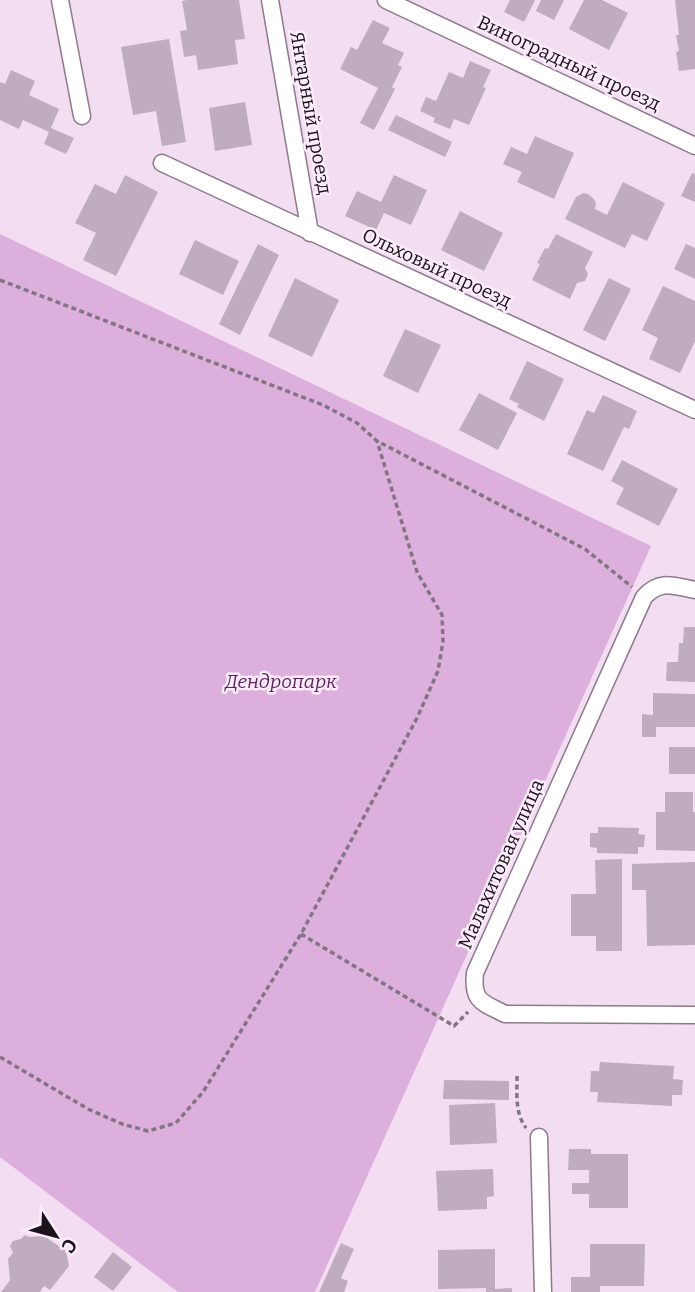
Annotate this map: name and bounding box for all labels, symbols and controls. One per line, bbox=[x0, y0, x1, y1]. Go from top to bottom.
street label: Виноградный проезд bbox=[474, 10, 665, 116]
street label: Янтарный проезд bbox=[285, 30, 337, 197]
street label: Ольховый проезд bbox=[359, 223, 516, 313]
park label: Дендропарк bbox=[223, 670, 337, 693]
street label: Малахитовая улица bbox=[453, 775, 549, 952]
north arrow bbox=[21, 1201, 91, 1271]
text: С bbox=[57, 1234, 82, 1257]

